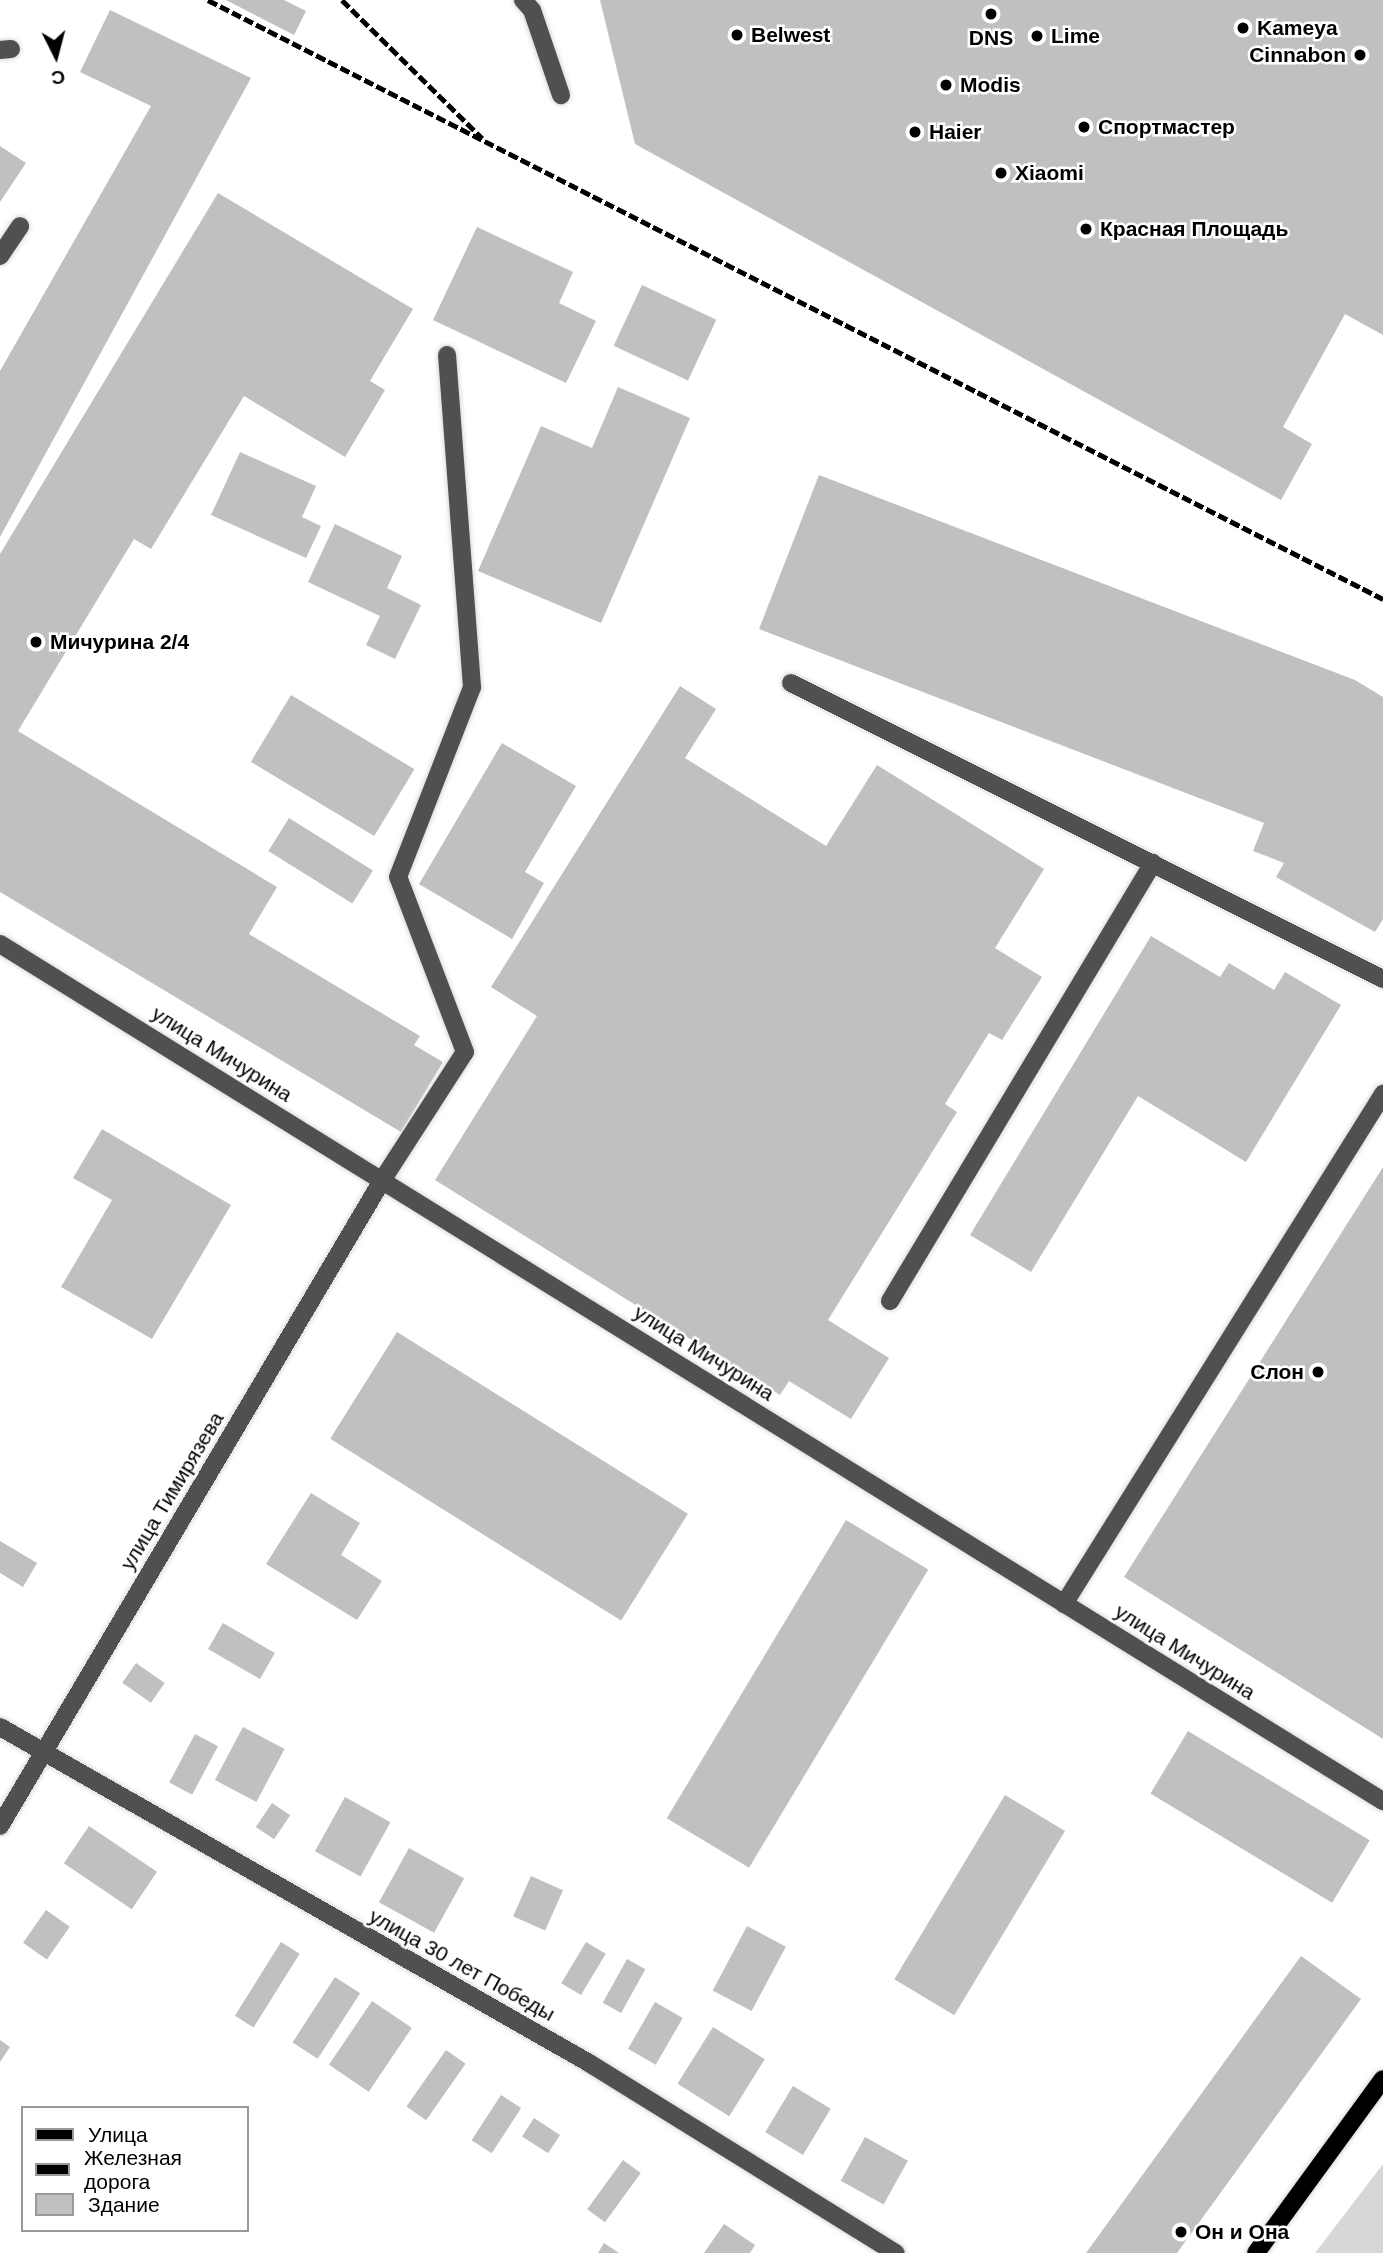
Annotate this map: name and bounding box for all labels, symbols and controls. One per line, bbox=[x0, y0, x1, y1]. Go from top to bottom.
marker: DNS bbox=[983, 6, 999, 22]
place label: Kameya bbox=[1257, 15, 1338, 41]
marker: Kameya bbox=[1235, 20, 1251, 36]
north arrow bbox=[21, 21, 91, 91]
place label: Belwest bbox=[751, 22, 830, 48]
place label: Lime bbox=[1051, 23, 1100, 49]
place label: DNS bbox=[969, 25, 1013, 51]
marker: Belwest bbox=[729, 27, 745, 43]
marker: Lime bbox=[1029, 28, 1045, 44]
place label: Cinnabon bbox=[1249, 42, 1346, 68]
marker: Cinnabon bbox=[1352, 47, 1368, 63]
text: С bbox=[50, 66, 66, 89]
place label: Modis bbox=[960, 72, 1021, 98]
marker: Modis bbox=[938, 77, 954, 93]
place label: Спортмастер bbox=[1098, 114, 1235, 140]
place label: Haier bbox=[929, 119, 982, 145]
marker: Спортмастер bbox=[1076, 119, 1092, 135]
marker: Haier bbox=[907, 124, 923, 140]
place label: Xiaomi bbox=[1015, 160, 1084, 186]
marker: Xiaomi bbox=[993, 165, 1009, 181]
place label: Красная Площадь bbox=[1100, 216, 1288, 242]
marker: Красная Площадь bbox=[1078, 221, 1094, 237]
place label: Мичурина 2/4 bbox=[50, 629, 189, 655]
marker: Мичурина 2/4 bbox=[28, 634, 44, 650]
street label: улица Мичурина bbox=[147, 1001, 297, 1107]
street label: улица Мичурина bbox=[629, 1300, 779, 1406]
place label: Слон bbox=[1250, 1359, 1304, 1385]
marker: Слон bbox=[1310, 1364, 1326, 1380]
street label: улица Тимирязева bbox=[115, 1407, 229, 1575]
street label: улица Мичурина bbox=[1110, 1599, 1260, 1705]
street label: улица 30 лет Победы bbox=[365, 1903, 559, 2027]
legend bbox=[21, 2106, 248, 2232]
text: Улица bbox=[88, 2123, 148, 2146]
text: Железная дорога bbox=[84, 2146, 182, 2193]
text: Здание bbox=[88, 2193, 160, 2216]
place label: Он и Она bbox=[1195, 2219, 1289, 2245]
marker: Он и Она bbox=[1173, 2224, 1189, 2240]

